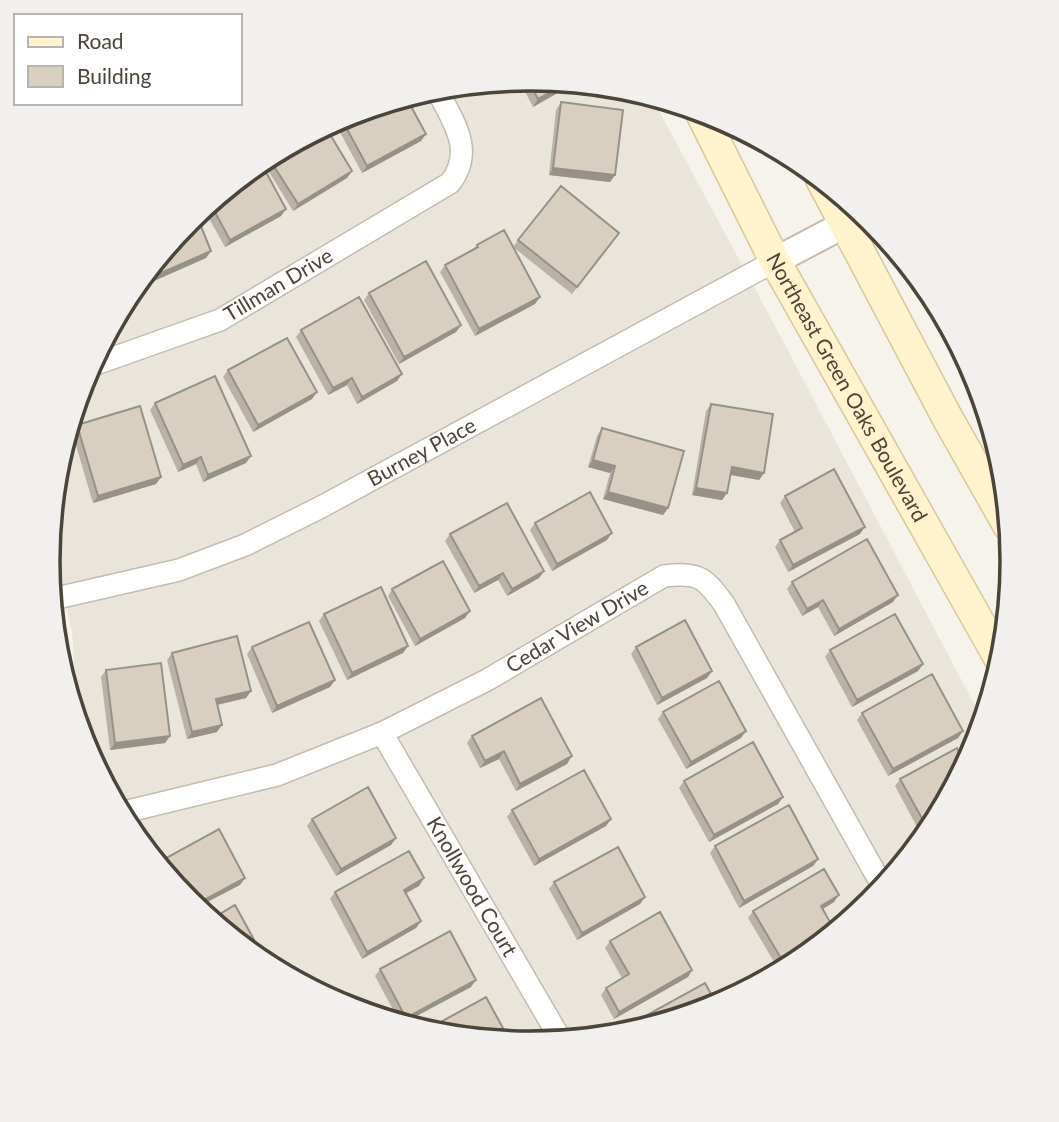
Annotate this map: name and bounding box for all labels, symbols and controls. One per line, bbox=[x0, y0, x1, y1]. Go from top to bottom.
legend bbox=[14, 14, 242, 105]
text: Road bbox=[77, 28, 124, 53]
text: Building bbox=[77, 63, 152, 88]
street label: Tillman Drive bbox=[219, 242, 337, 326]
street label: Northeast Green Oaks Boulevard bbox=[762, 248, 934, 526]
street label: Burney Place bbox=[362, 412, 480, 491]
street label: Cedar View Drive bbox=[501, 574, 652, 677]
street label: Knollwood Court bbox=[422, 812, 524, 961]

